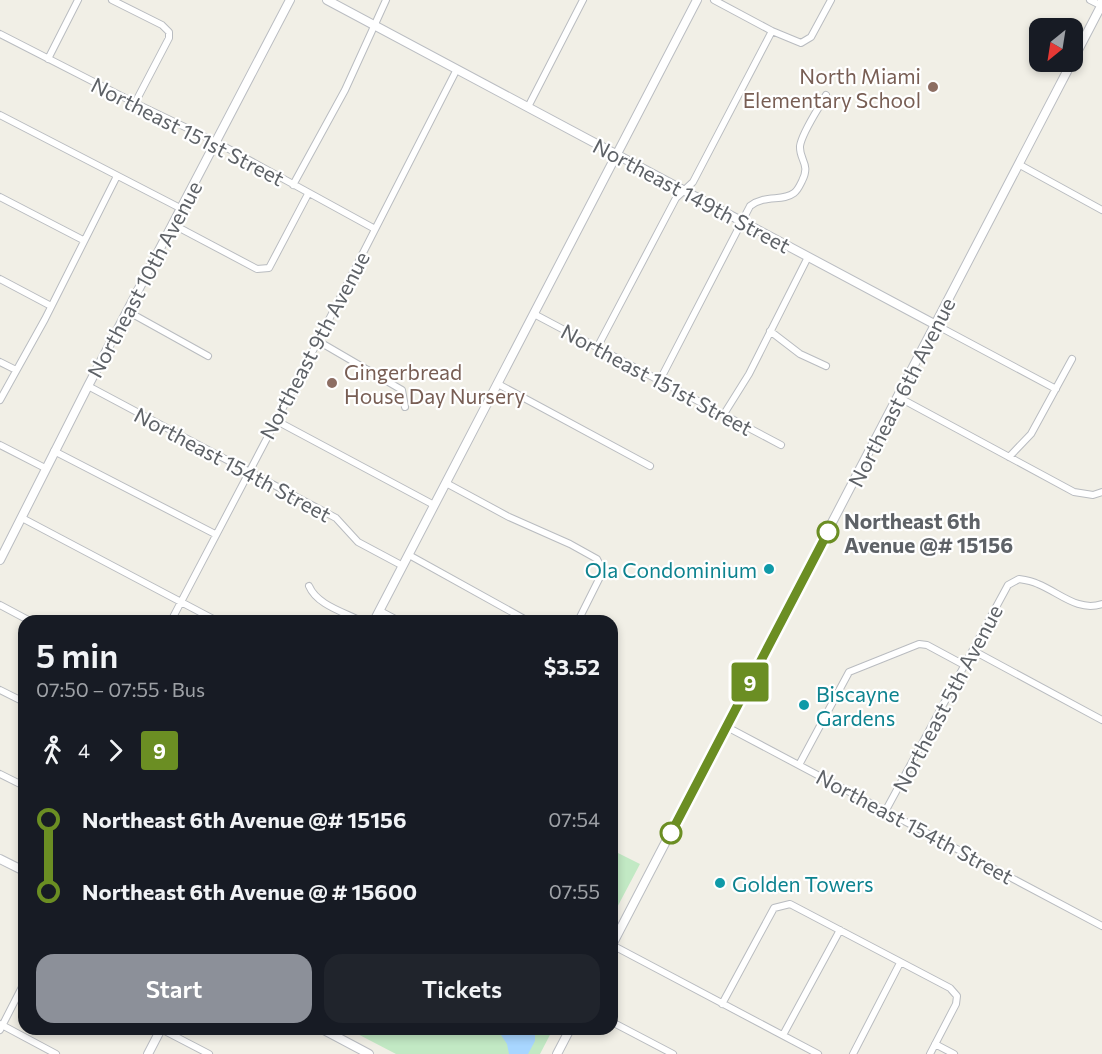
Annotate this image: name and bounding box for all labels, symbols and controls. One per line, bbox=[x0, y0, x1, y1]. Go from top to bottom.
north arrow bbox=[1029, 18, 1083, 72]
map controls bbox=[1029, 18, 1083, 72]
place label: North Miami Elementary School bbox=[743, 63, 921, 112]
street label: Northeast 151st Street bbox=[87, 71, 289, 191]
marker: North Miami Elementary School bbox=[926, 80, 940, 94]
street label: Northeast 149th Street bbox=[589, 132, 795, 258]
street label: Northeast 10th Avenue bbox=[82, 176, 206, 382]
street label: Northeast 9th Avenue bbox=[254, 247, 374, 443]
street label: Northeast 6th Avenue bbox=[842, 293, 960, 491]
street label: Northeast 151st Street bbox=[557, 318, 757, 440]
place label: Gingerbread House Day Nursery bbox=[344, 359, 525, 408]
marker: Gingerbread House Day Nursery bbox=[325, 376, 339, 390]
street label: Northeast 154th Street bbox=[130, 401, 336, 527]
place label: Northeast 6th Avenue @# 15156 bbox=[844, 508, 1013, 557]
marker: Northeast 6th Avenue @# 15156 bbox=[817, 521, 839, 543]
place label: Ola Condominium bbox=[585, 557, 757, 582]
marker: Ola Condominium bbox=[762, 562, 776, 576]
street label: Northeast 5th Avenue bbox=[887, 600, 1007, 796]
text: 5 min bbox=[36, 634, 118, 675]
text: $3.52 bbox=[544, 653, 600, 680]
line badge: 9 bbox=[730, 662, 770, 702]
text: 9 bbox=[744, 670, 756, 695]
text: 07:50 – 07:55 · Bus bbox=[36, 677, 205, 701]
place label: Biscayne Gardens bbox=[816, 681, 900, 730]
marker: Biscayne Gardens bbox=[797, 698, 811, 712]
icon: walk bbox=[36, 734, 69, 767]
icon: forward bbox=[99, 734, 132, 767]
text: 4 bbox=[78, 738, 90, 762]
text: 9 bbox=[153, 738, 166, 763]
street label: Northeast 154th Street bbox=[812, 763, 1018, 889]
text: Northeast 6th Avenue @# 15156 bbox=[82, 806, 407, 833]
text: 07:54 bbox=[548, 807, 600, 831]
unlabelled marker bbox=[660, 822, 682, 844]
place label: Golden Towers bbox=[732, 871, 874, 896]
marker: Golden Towers bbox=[713, 876, 727, 890]
text: Northeast 6th Avenue @ # 15600 bbox=[82, 878, 417, 905]
text: 07:55 bbox=[549, 879, 600, 903]
button: Start bbox=[36, 954, 312, 1023]
button: Tickets bbox=[324, 954, 600, 1023]

